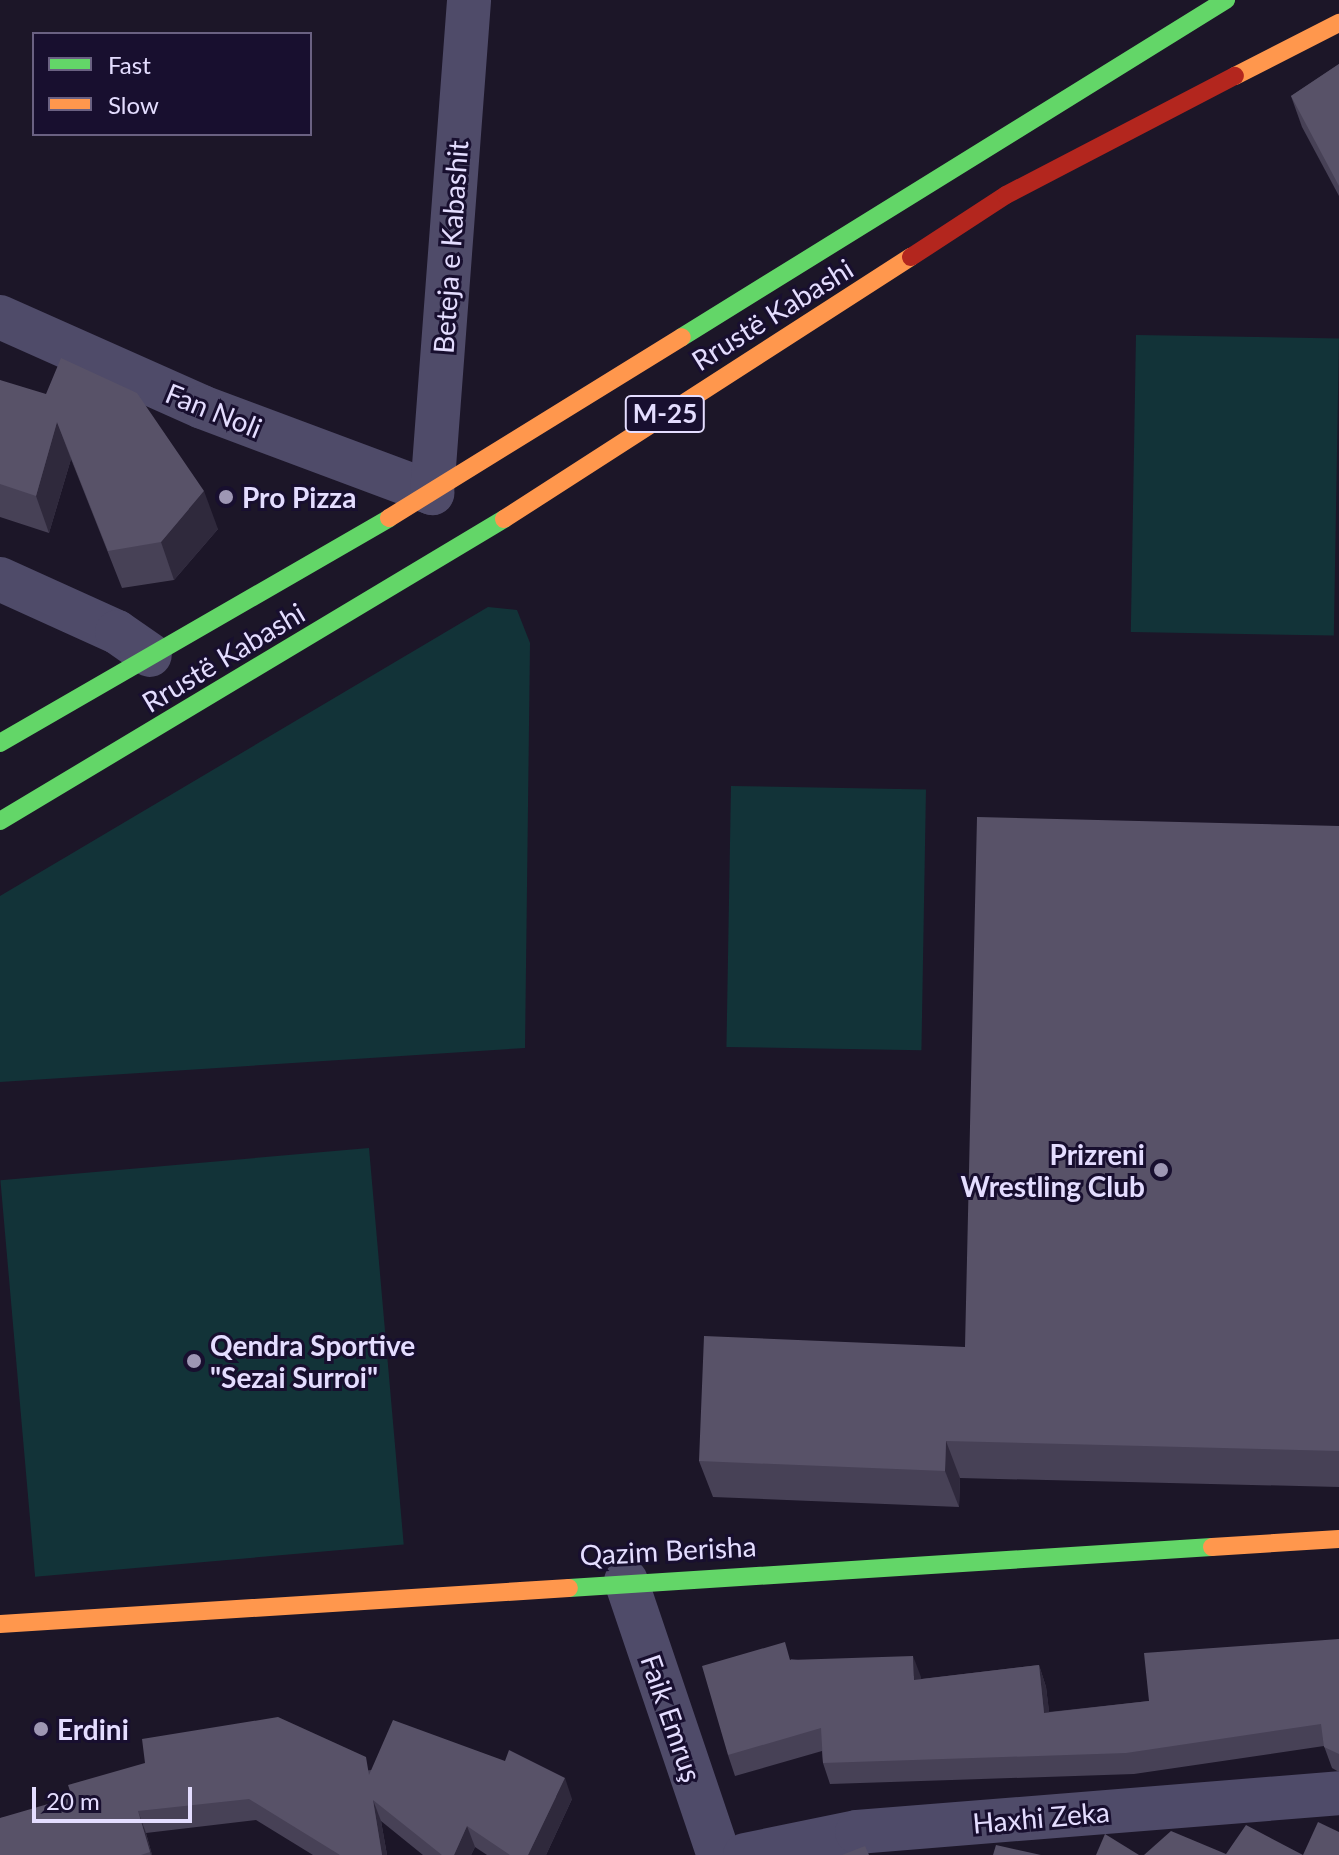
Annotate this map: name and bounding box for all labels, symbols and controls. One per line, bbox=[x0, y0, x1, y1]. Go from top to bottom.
legend bbox=[32, 32, 312, 136]
text: Fast bbox=[108, 50, 151, 79]
text: Slow bbox=[108, 90, 159, 119]
street label: Beteja e Kabashit bbox=[426, 139, 474, 355]
street label: Rrustë Kabashi bbox=[685, 251, 859, 377]
street label: Fan Noli bbox=[161, 376, 267, 444]
road number: M-25 bbox=[623, 392, 707, 436]
place label: Pro Pizza bbox=[242, 480, 356, 514]
marker: Pro Pizza bbox=[217, 488, 235, 506]
street label: Rrustë Kabashi bbox=[136, 595, 310, 719]
place label: Prizreni Wrestling Club bbox=[961, 1137, 1145, 1203]
marker: Prizreni Wrestling Club bbox=[1152, 1161, 1170, 1179]
place label: Qendra Sportive "Sezai Surroi" bbox=[210, 1328, 415, 1394]
marker: Qendra Sportive "Sezai Surroi" bbox=[185, 1352, 203, 1370]
street label: Qazim Berisha bbox=[579, 1529, 757, 1571]
street label: Faik Emruş bbox=[635, 1650, 709, 1786]
place label: Erdini bbox=[57, 1712, 129, 1746]
marker: Erdini bbox=[32, 1720, 50, 1738]
scale bar bbox=[36, 1771, 196, 1821]
text: 20 m bbox=[46, 1786, 100, 1815]
street label: Haxhi Zeka bbox=[971, 1794, 1111, 1840]

